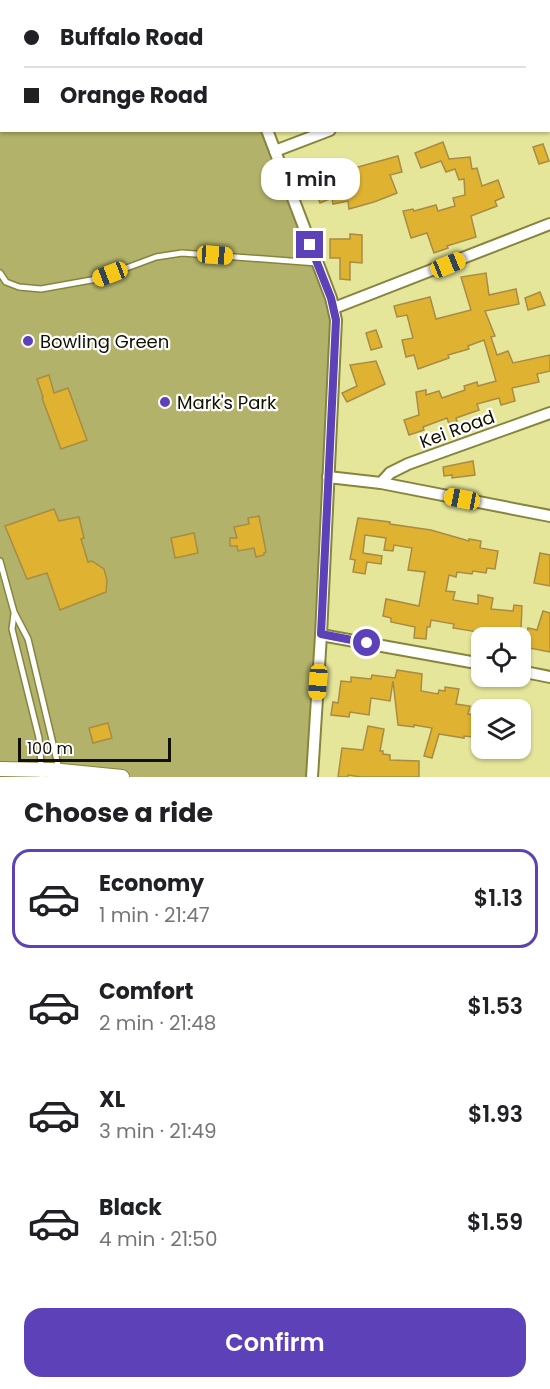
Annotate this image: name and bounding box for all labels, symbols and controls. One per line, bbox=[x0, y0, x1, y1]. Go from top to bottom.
text: Buffalo Road bbox=[60, 22, 204, 53]
text: Orange Road bbox=[60, 80, 208, 111]
callout: 1 min bbox=[260, 158, 360, 200]
text: 1 min bbox=[285, 165, 336, 193]
route end bbox=[296, 231, 323, 258]
car bbox=[196, 245, 234, 265]
car bbox=[428, 250, 468, 280]
car bbox=[90, 259, 130, 289]
place label: Bowling Green bbox=[40, 329, 169, 354]
marker: Bowling Green bbox=[21, 334, 35, 348]
place label: Mark's Park bbox=[177, 390, 277, 415]
marker: Mark's Park bbox=[158, 395, 172, 409]
street label: Kei Road bbox=[416, 404, 498, 454]
car bbox=[443, 487, 481, 511]
map controls bbox=[471, 627, 531, 759]
button: locate bbox=[471, 627, 531, 687]
route start bbox=[353, 629, 380, 656]
car bbox=[308, 663, 328, 701]
button: layers bbox=[471, 699, 531, 759]
scale bar bbox=[18, 735, 171, 762]
text: 100 m bbox=[27, 737, 73, 760]
text: Choose a ride bbox=[24, 794, 213, 831]
text: Economy bbox=[99, 868, 204, 899]
icon: car bbox=[27, 872, 81, 926]
text: $1.13 bbox=[474, 883, 523, 914]
text: 1 min · 21:47 bbox=[99, 901, 210, 929]
text: Comfort bbox=[99, 976, 193, 1007]
icon: car bbox=[27, 980, 81, 1034]
text: $1.53 bbox=[468, 991, 523, 1022]
text: 2 min · 21:48 bbox=[99, 1009, 216, 1037]
text: XL bbox=[99, 1084, 125, 1115]
icon: car bbox=[27, 1088, 81, 1142]
text: $1.93 bbox=[468, 1099, 523, 1130]
text: 3 min · 21:49 bbox=[99, 1117, 217, 1145]
text: Black bbox=[99, 1192, 162, 1223]
icon: car bbox=[27, 1196, 81, 1250]
text: $1.59 bbox=[467, 1207, 523, 1238]
text: 4 min · 21:50 bbox=[99, 1225, 217, 1253]
button: Confirm bbox=[24, 1308, 526, 1377]

